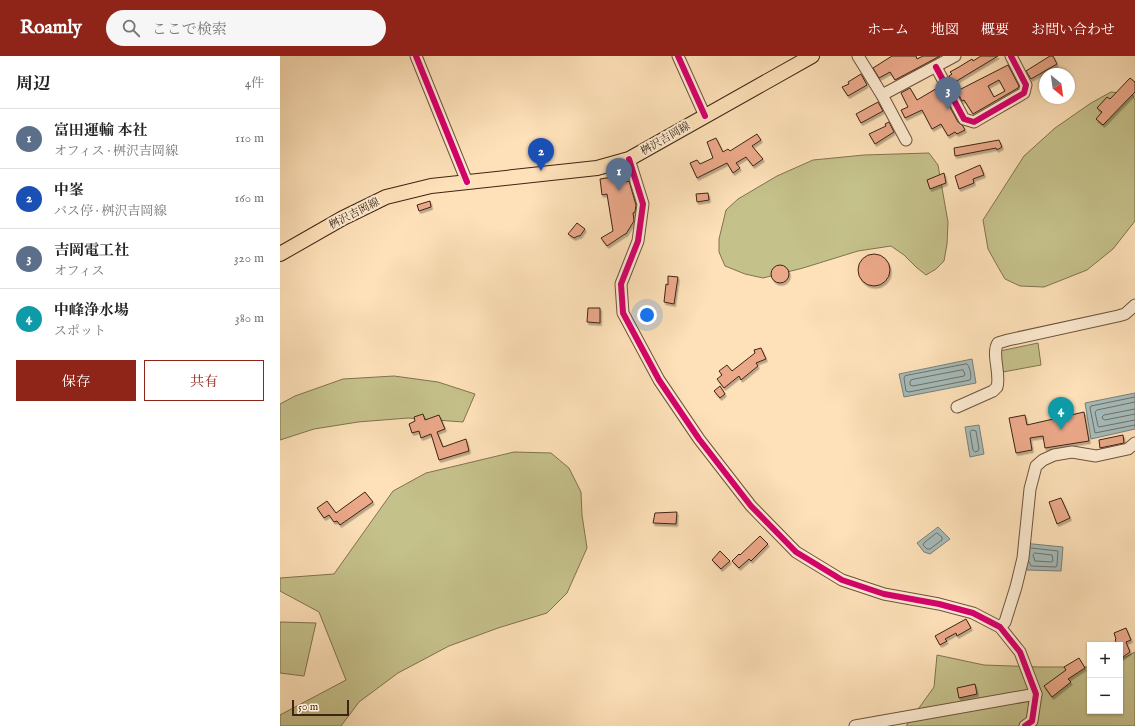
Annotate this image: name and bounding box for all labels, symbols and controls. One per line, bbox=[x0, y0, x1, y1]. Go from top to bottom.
search box bbox=[106, 10, 386, 46]
text: Roamly bbox=[20, 16, 82, 40]
icon: search bbox=[120, 17, 142, 39]
text: ここで検索 bbox=[152, 20, 227, 39]
text: ホーム bbox=[867, 21, 909, 39]
text: 地図 bbox=[931, 21, 959, 39]
text: 概要 bbox=[981, 21, 1009, 39]
text: お問い合わせ bbox=[1031, 21, 1115, 39]
north arrow bbox=[1039, 68, 1075, 104]
text: 周辺 bbox=[16, 74, 50, 95]
text: 4件 bbox=[245, 75, 264, 92]
pin: 3 bbox=[935, 77, 961, 110]
street label: 桝沢吉岡線 bbox=[638, 119, 693, 159]
text: 富田運輸 本社 bbox=[54, 121, 147, 140]
text: 1 bbox=[27, 130, 31, 147]
text: 110 m bbox=[235, 130, 264, 147]
pin: 2 bbox=[528, 138, 554, 171]
text: オフィス · 桝沢吉岡線 bbox=[54, 143, 178, 160]
pin: 1 bbox=[606, 158, 632, 191]
text: 中峯 bbox=[54, 181, 84, 200]
text: 2 bbox=[26, 190, 32, 207]
text: 160 m bbox=[234, 190, 264, 207]
street label: 桝沢吉岡線 bbox=[327, 195, 382, 233]
text: バス停 · 桝沢吉岡線 bbox=[54, 203, 167, 220]
text: 吉岡電工社 bbox=[54, 241, 129, 260]
text: 3 bbox=[27, 250, 31, 267]
text: 320 m bbox=[234, 250, 264, 267]
text: オフィス bbox=[54, 263, 105, 280]
text: 中峰浄水場 bbox=[54, 301, 129, 320]
your location bbox=[637, 305, 657, 325]
text: 4 bbox=[26, 310, 32, 327]
text: 380 m bbox=[235, 310, 264, 327]
text: スポット bbox=[54, 323, 106, 340]
button: 保存 bbox=[16, 360, 136, 401]
button: 共有 bbox=[144, 360, 264, 401]
pin: 4 bbox=[1048, 397, 1074, 430]
map controls bbox=[1087, 642, 1123, 714]
button: + bbox=[1087, 642, 1123, 678]
button: − bbox=[1087, 678, 1123, 714]
scale bar bbox=[292, 698, 349, 717]
text: 50 m bbox=[298, 700, 318, 714]

